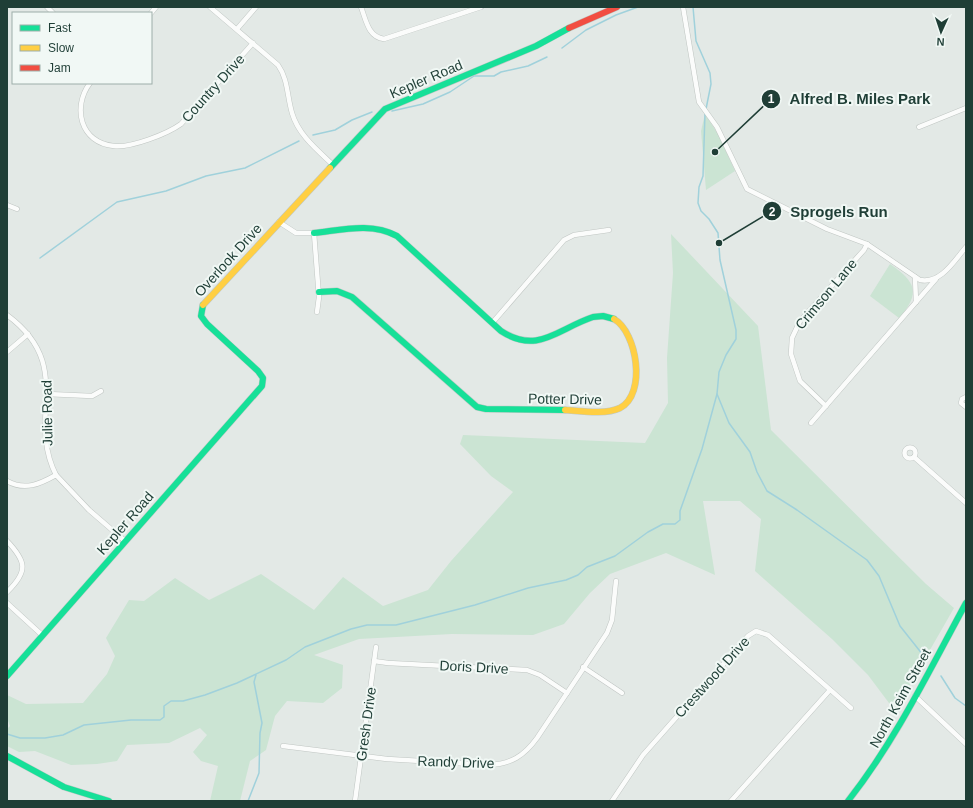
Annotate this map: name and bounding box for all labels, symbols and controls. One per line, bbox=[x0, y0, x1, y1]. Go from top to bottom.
legend bbox=[12, 12, 152, 84]
north arrow bbox=[921, 12, 961, 52]
text: Fast bbox=[48, 21, 72, 35]
text: N bbox=[936, 36, 945, 48]
text: Slow bbox=[48, 41, 74, 55]
street label: Country Drive bbox=[178, 51, 248, 125]
street label: Kepler Road bbox=[387, 56, 465, 102]
text: Jam bbox=[48, 61, 71, 75]
callout: Alfred B. Miles Park bbox=[761, 85, 938, 112]
text: Alfred B. Miles Park bbox=[790, 90, 931, 107]
text: 1 bbox=[768, 92, 775, 106]
callout: Sprogels Run bbox=[762, 198, 896, 225]
text: Sprogels Run bbox=[790, 203, 888, 220]
text: 2 bbox=[769, 205, 776, 219]
street label: Overlook Drive bbox=[191, 220, 265, 300]
street label: Crimson Lane bbox=[792, 255, 860, 333]
street label: Julie Road bbox=[38, 380, 56, 446]
street label: Potter Drive bbox=[528, 390, 602, 408]
street label: Kepler Road bbox=[93, 488, 157, 558]
street label: Crestwood Drive bbox=[671, 633, 753, 721]
street label: North Keim Street bbox=[866, 645, 934, 751]
street label: Doris Drive bbox=[439, 657, 509, 677]
street label: Gresh Drive bbox=[353, 686, 379, 762]
street label: Randy Drive bbox=[417, 753, 495, 771]

